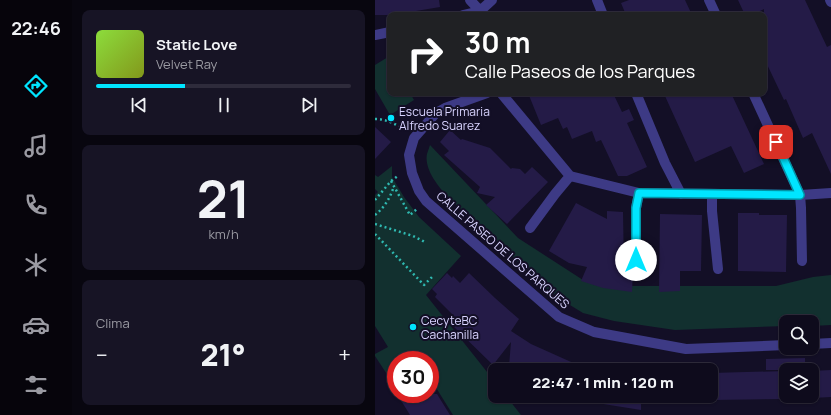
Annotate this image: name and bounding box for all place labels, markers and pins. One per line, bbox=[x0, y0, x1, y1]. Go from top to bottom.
place label: Escuela Primaria Alfredo Suarez bbox=[399, 103, 490, 134]
marker: Escuela Primaria Alfredo Suarez bbox=[386, 113, 396, 123]
pin bbox=[759, 125, 793, 159]
place label: CecyteBC Cachanilla bbox=[421, 312, 479, 343]
marker: CecyteBC Cachanilla bbox=[408, 322, 418, 332]

